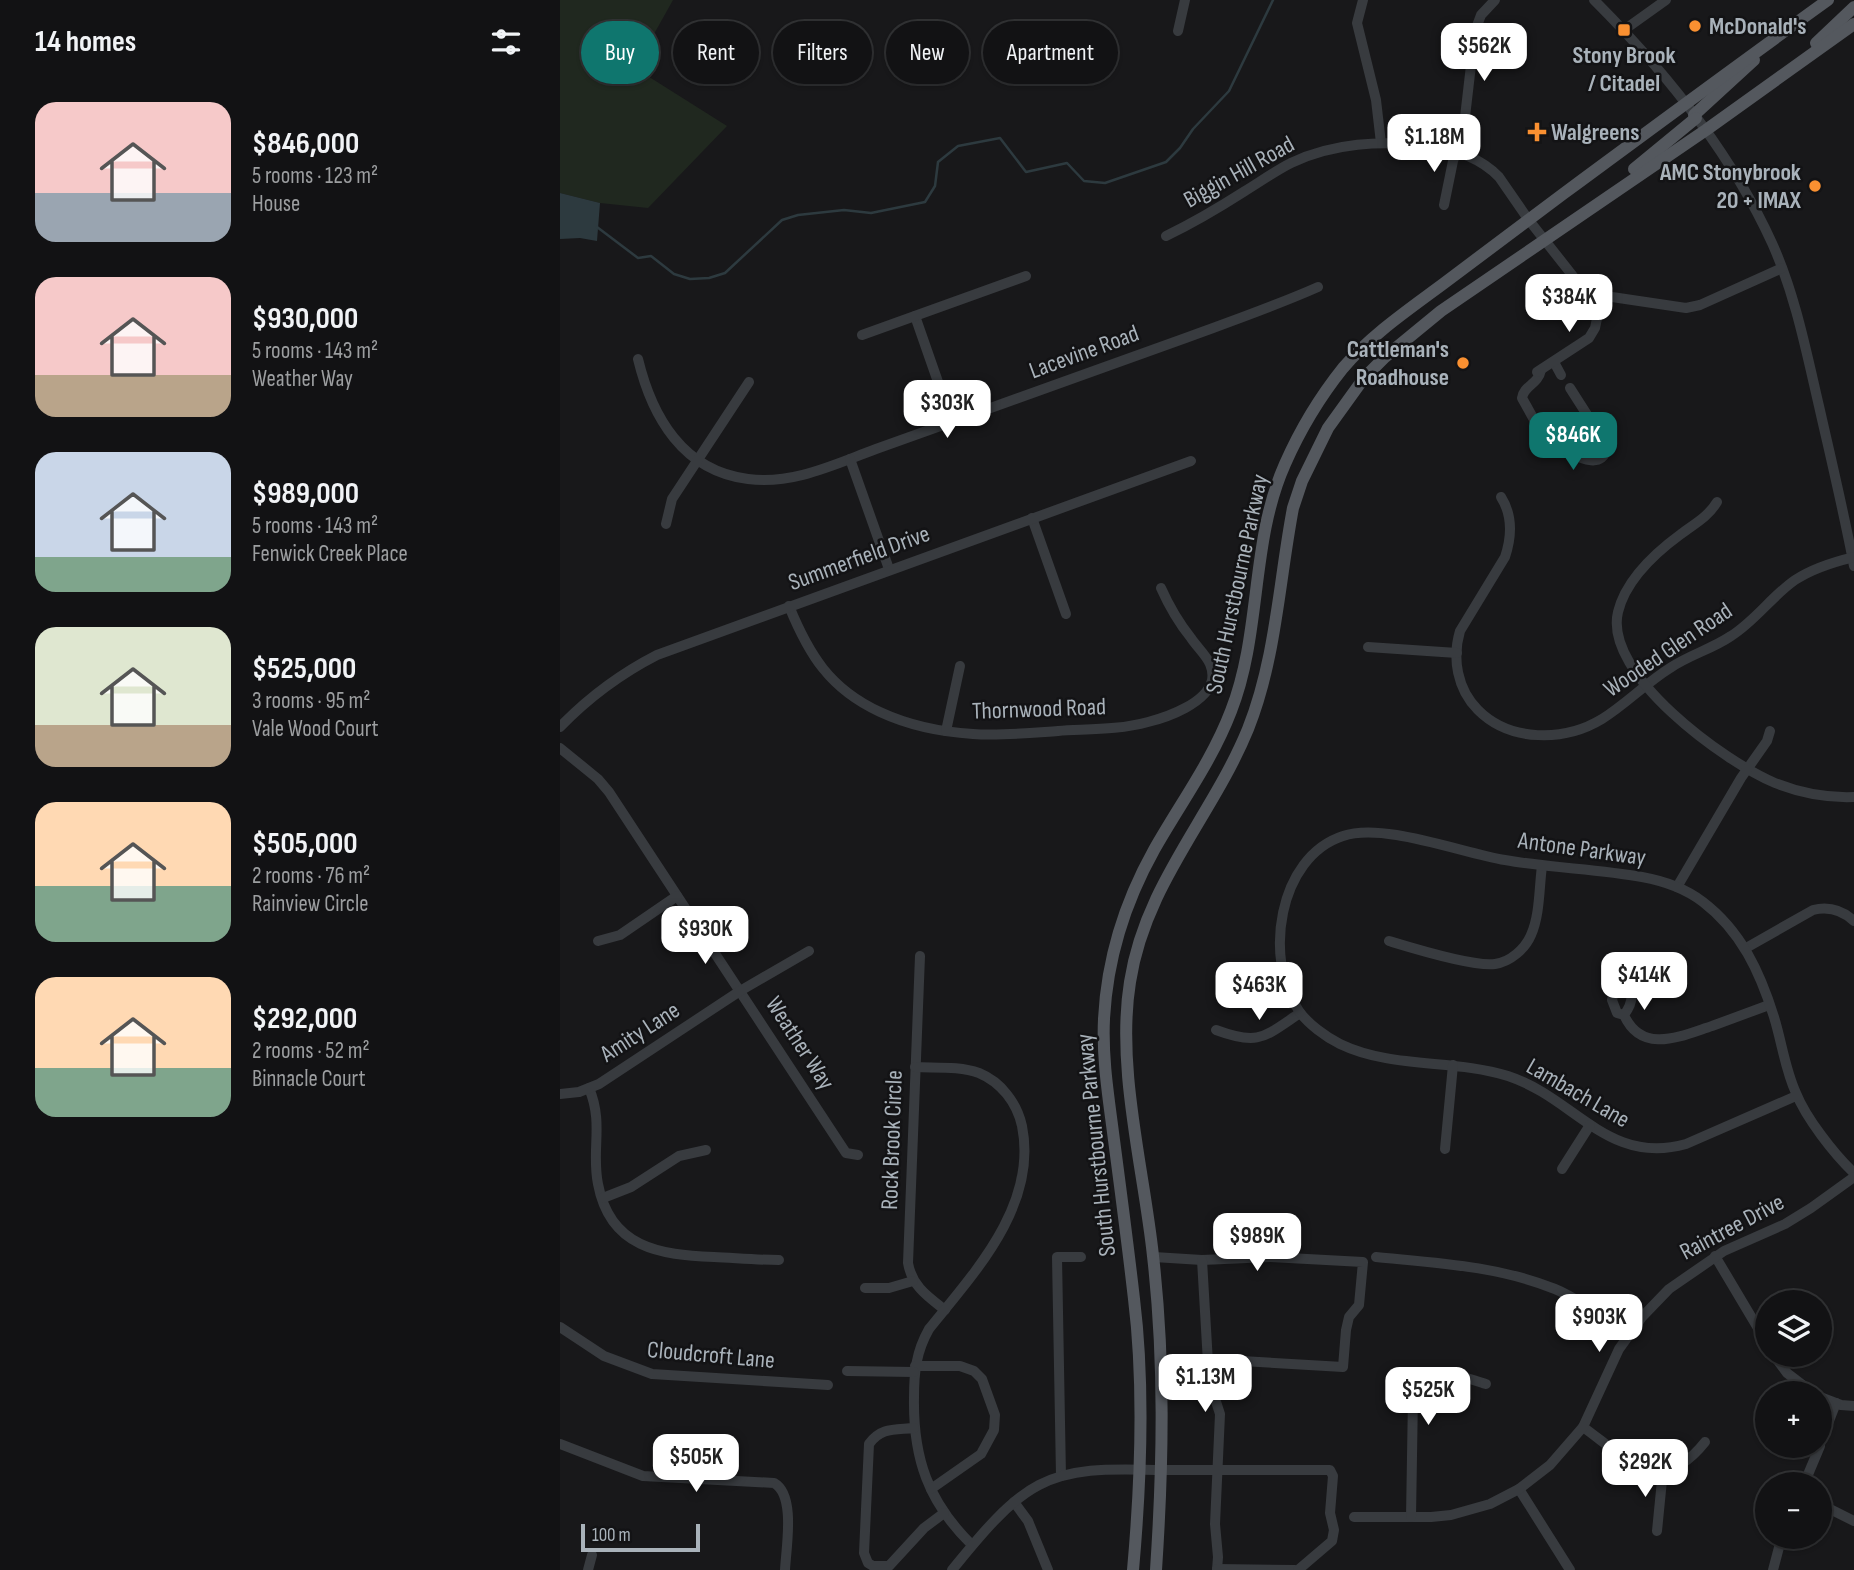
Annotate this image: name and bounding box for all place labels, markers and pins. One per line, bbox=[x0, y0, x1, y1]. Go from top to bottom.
place label: McDonald's bbox=[1709, 12, 1807, 41]
marker: McDonald's bbox=[1687, 18, 1703, 34]
marker: Stony Brook / Citadel bbox=[1616, 22, 1632, 38]
pin: $562K bbox=[1435, 24, 1533, 83]
place label: Stony Brook / Citadel bbox=[1572, 41, 1676, 98]
pin: $1.18M bbox=[1377, 114, 1491, 174]
place label: Walgreens bbox=[1551, 118, 1639, 147]
marker: Walgreens bbox=[1529, 124, 1545, 140]
place label: AMC Stonybrook 20 + IMAX bbox=[1659, 158, 1802, 215]
marker: AMC Stonybrook 20 + IMAX bbox=[1807, 178, 1823, 194]
pin: $384K bbox=[1520, 274, 1618, 334]
place label: Cattleman's Roadhouse bbox=[1347, 335, 1449, 392]
marker: Cattleman's Roadhouse bbox=[1455, 355, 1471, 371]
pin: $303K bbox=[898, 380, 996, 440]
pin: $846K bbox=[1524, 412, 1622, 472]
pin: $930K bbox=[656, 906, 754, 966]
pin: $414K bbox=[1595, 953, 1693, 1012]
pin: $463K bbox=[1210, 962, 1308, 1022]
pin: $989K bbox=[1208, 1214, 1306, 1273]
pin: $903K bbox=[1550, 1294, 1648, 1354]
pin: $1.13M bbox=[1148, 1354, 1262, 1414]
pin: $525K bbox=[1379, 1368, 1477, 1427]
pin: $505K bbox=[647, 1434, 745, 1494]
pin: $292K bbox=[1596, 1440, 1694, 1499]

